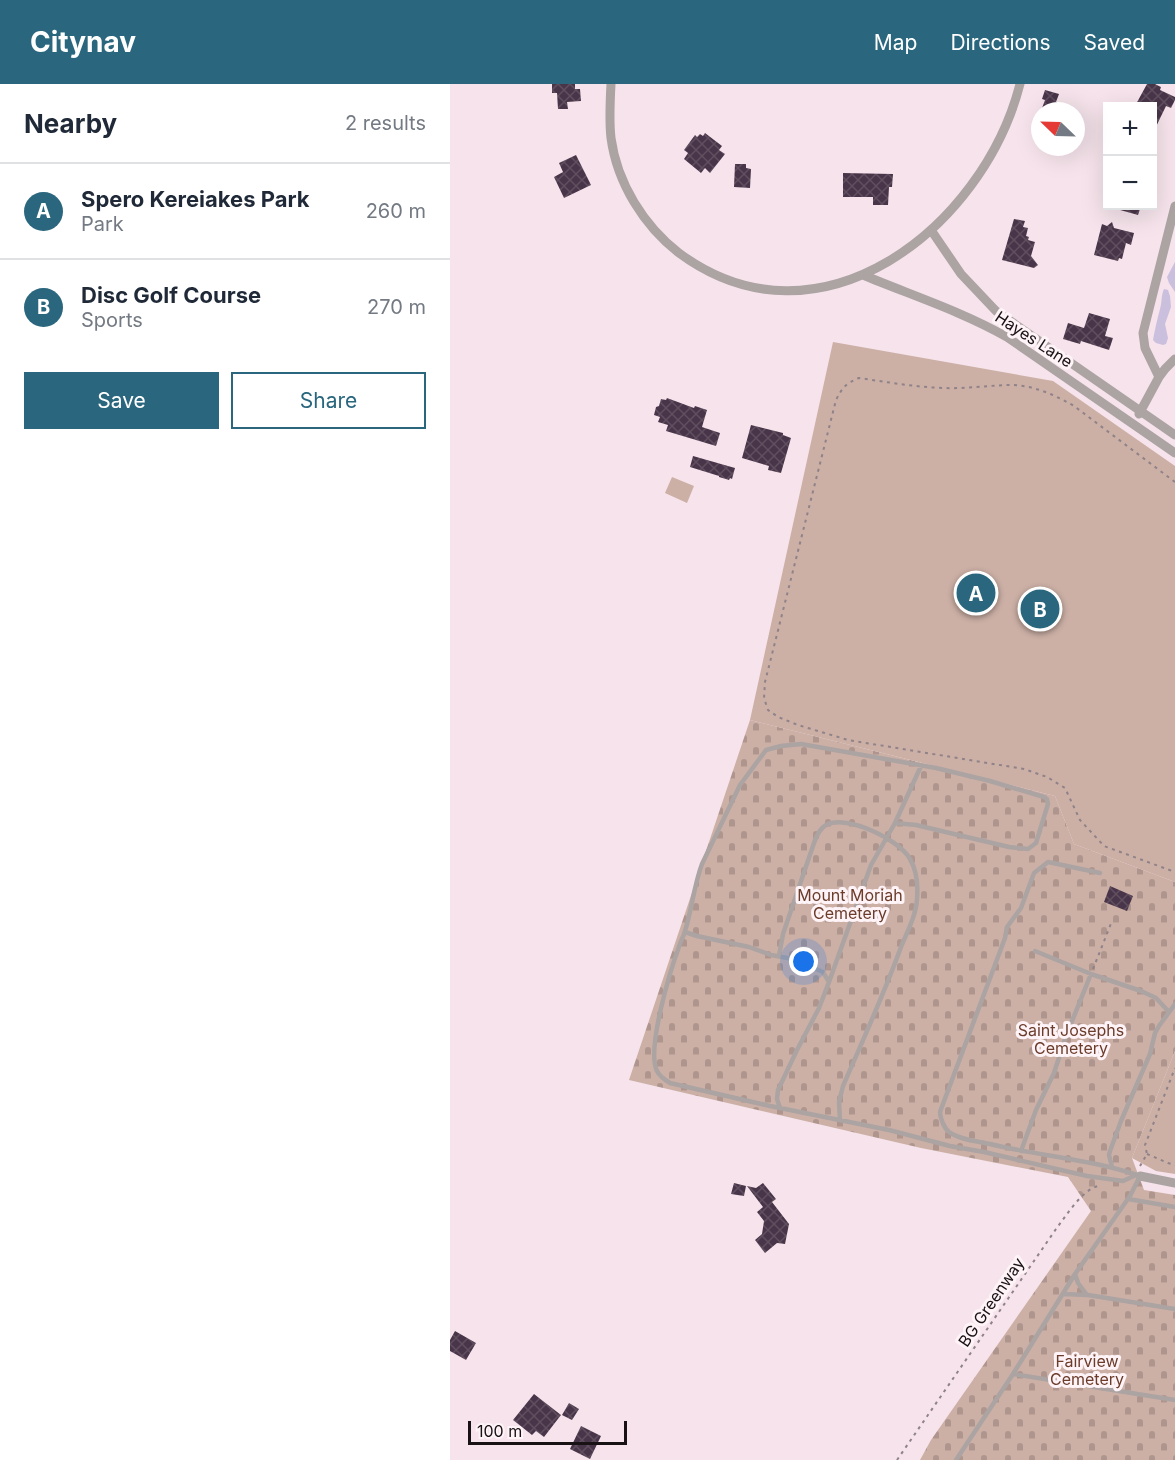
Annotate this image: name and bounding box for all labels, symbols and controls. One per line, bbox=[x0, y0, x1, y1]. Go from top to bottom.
text: Citynav bbox=[30, 25, 136, 59]
text: Map bbox=[874, 30, 917, 55]
text: Directions bbox=[950, 30, 1051, 55]
text: Saved bbox=[1084, 30, 1145, 55]
north arrow bbox=[1031, 102, 1085, 156]
map controls bbox=[1103, 102, 1157, 210]
button: + bbox=[1103, 102, 1157, 156]
text: Nearby bbox=[24, 108, 117, 139]
text: 2 results bbox=[345, 111, 426, 135]
button: − bbox=[1103, 156, 1157, 210]
text: Spero Kereiakes Park bbox=[81, 186, 310, 212]
text: A bbox=[36, 199, 51, 223]
text: 260 m bbox=[366, 199, 426, 223]
text: Park bbox=[81, 212, 124, 236]
text: Disc Golf Course bbox=[81, 282, 261, 308]
text: B bbox=[37, 295, 50, 319]
text: 270 m bbox=[367, 295, 426, 319]
street label: Hayes Lane bbox=[991, 307, 1077, 371]
text: Sports bbox=[81, 308, 143, 332]
button: Save bbox=[24, 372, 219, 429]
button: Share bbox=[231, 372, 426, 429]
pin: A bbox=[956, 570, 996, 616]
pin: B bbox=[1020, 586, 1060, 632]
park label: Mount Moriah Cemetery bbox=[797, 885, 903, 923]
your location bbox=[789, 947, 818, 976]
park label: Saint Josephs Cemetery bbox=[1018, 1020, 1124, 1058]
street label: BG Greenway bbox=[954, 1253, 1028, 1351]
park label: Fairview Cemetery bbox=[1050, 1351, 1124, 1389]
scale bar bbox=[468, 1418, 627, 1446]
text: 100 m bbox=[477, 1421, 522, 1441]

